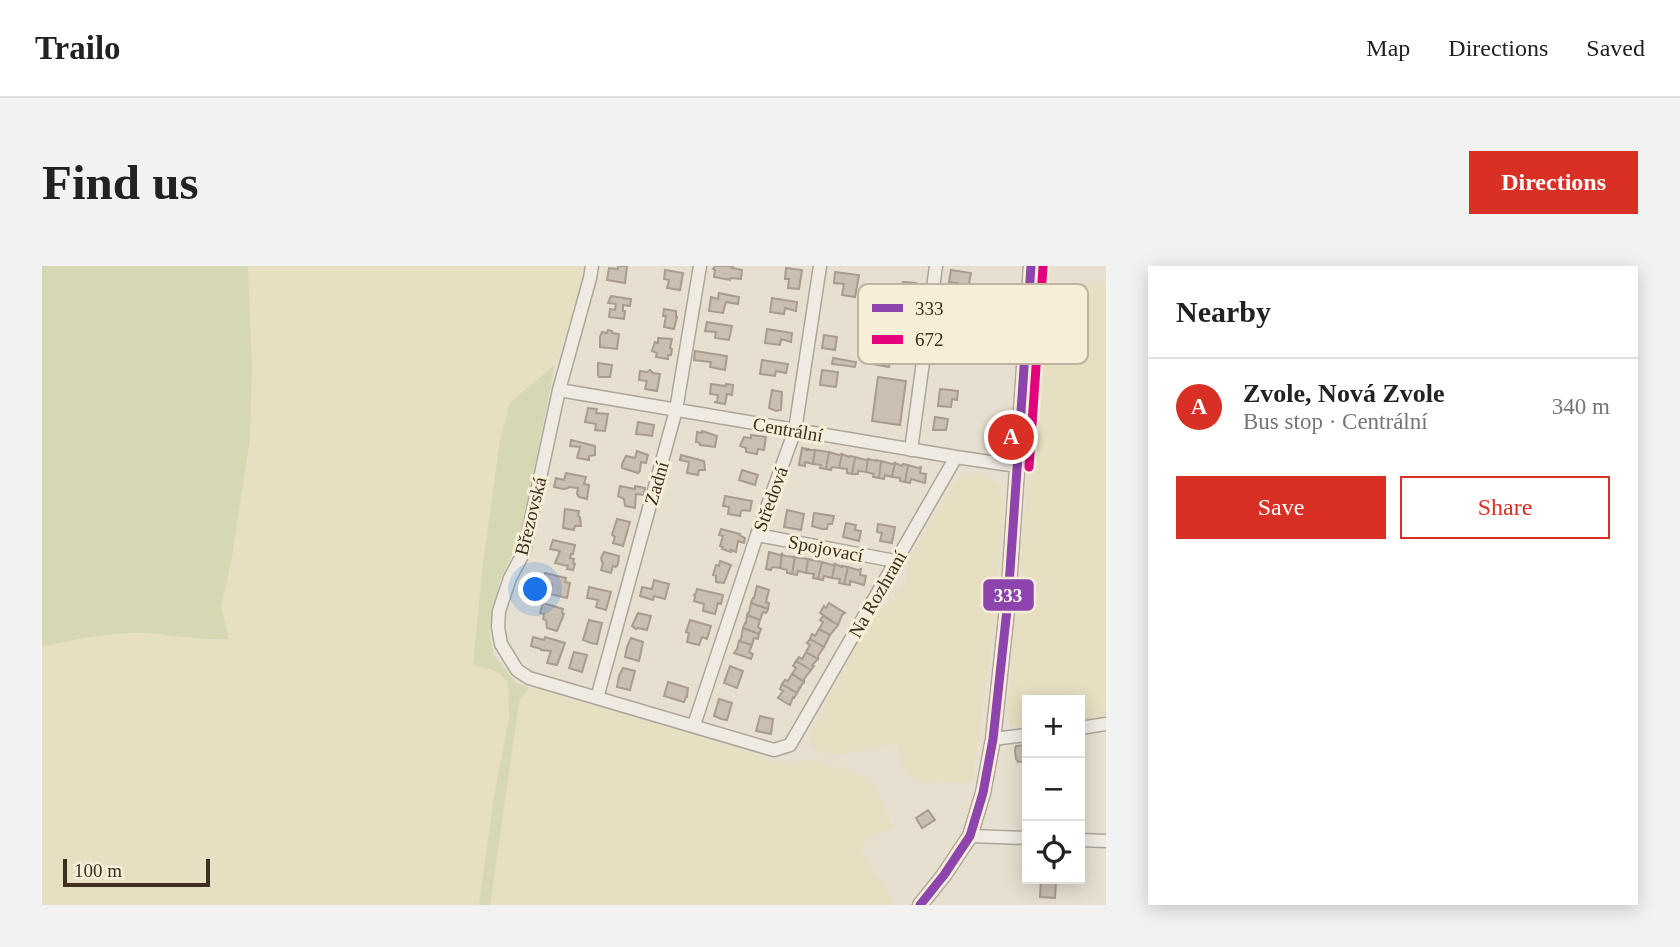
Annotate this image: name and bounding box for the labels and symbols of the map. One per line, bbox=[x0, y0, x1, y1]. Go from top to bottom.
legend bbox=[858, 284, 1088, 364]
text: 333 bbox=[915, 298, 944, 319]
text: 672 bbox=[915, 329, 944, 350]
pin: A bbox=[988, 411, 1034, 463]
street label: Centrální bbox=[751, 413, 825, 446]
street label: Zadní bbox=[640, 458, 673, 507]
street label: Středová bbox=[749, 463, 792, 534]
street label: Březovská bbox=[511, 474, 551, 558]
street label: Spojovací bbox=[787, 531, 866, 566]
street label: Na Rozhraní bbox=[844, 547, 911, 641]
your location bbox=[518, 572, 552, 606]
line badge: 333 bbox=[982, 578, 1035, 612]
text: 333 bbox=[994, 585, 1022, 606]
scale bar bbox=[63, 856, 210, 888]

